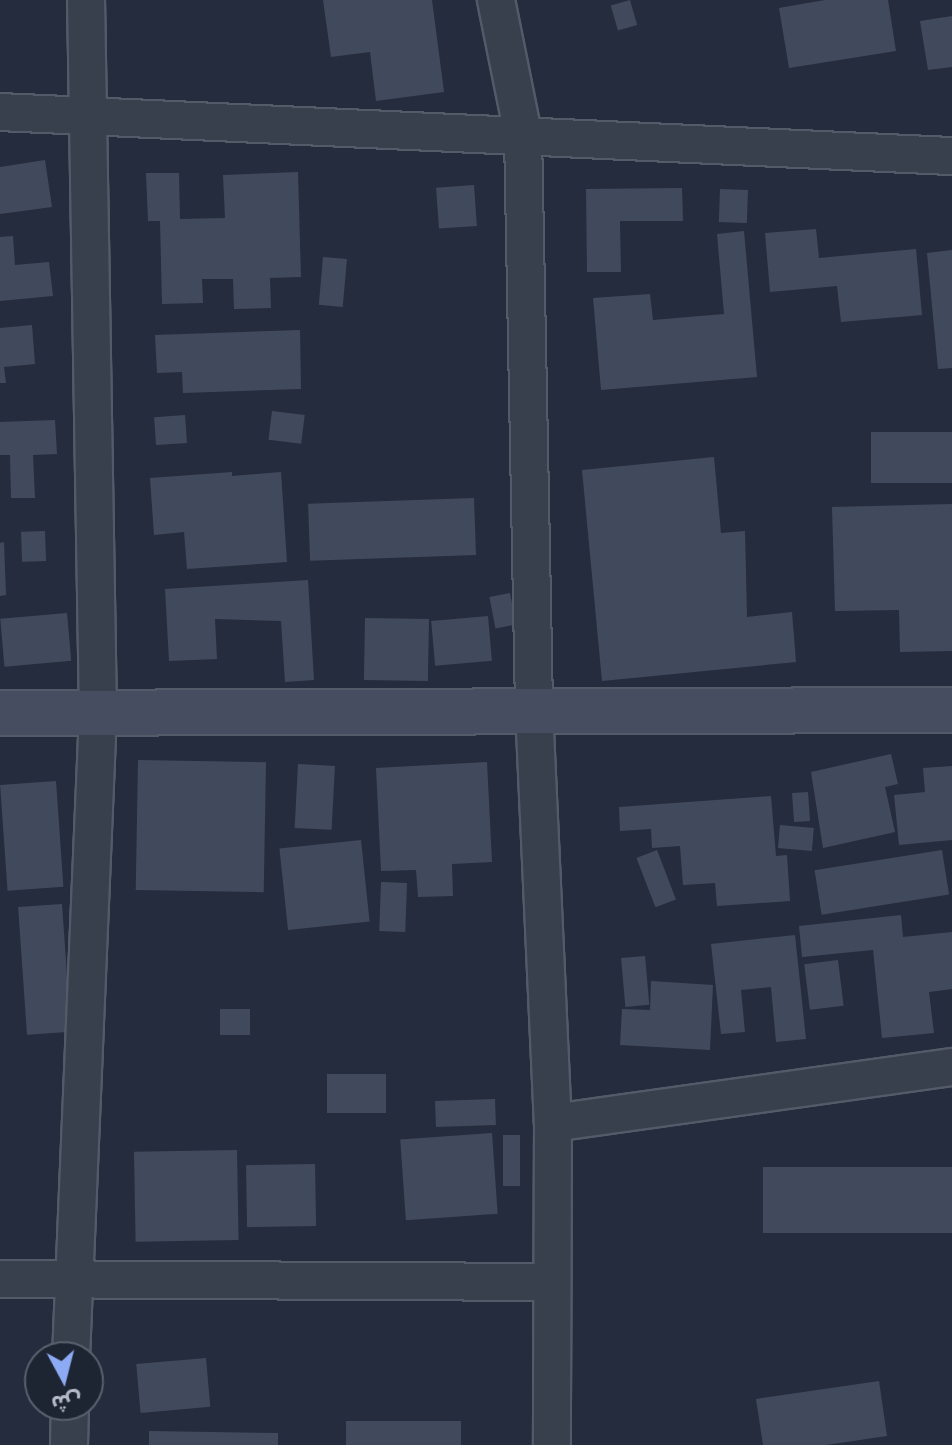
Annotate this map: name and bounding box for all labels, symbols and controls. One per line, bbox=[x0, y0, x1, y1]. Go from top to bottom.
north arrow bbox=[24, 1341, 104, 1421]
text: ش bbox=[50, 1387, 83, 1419]

